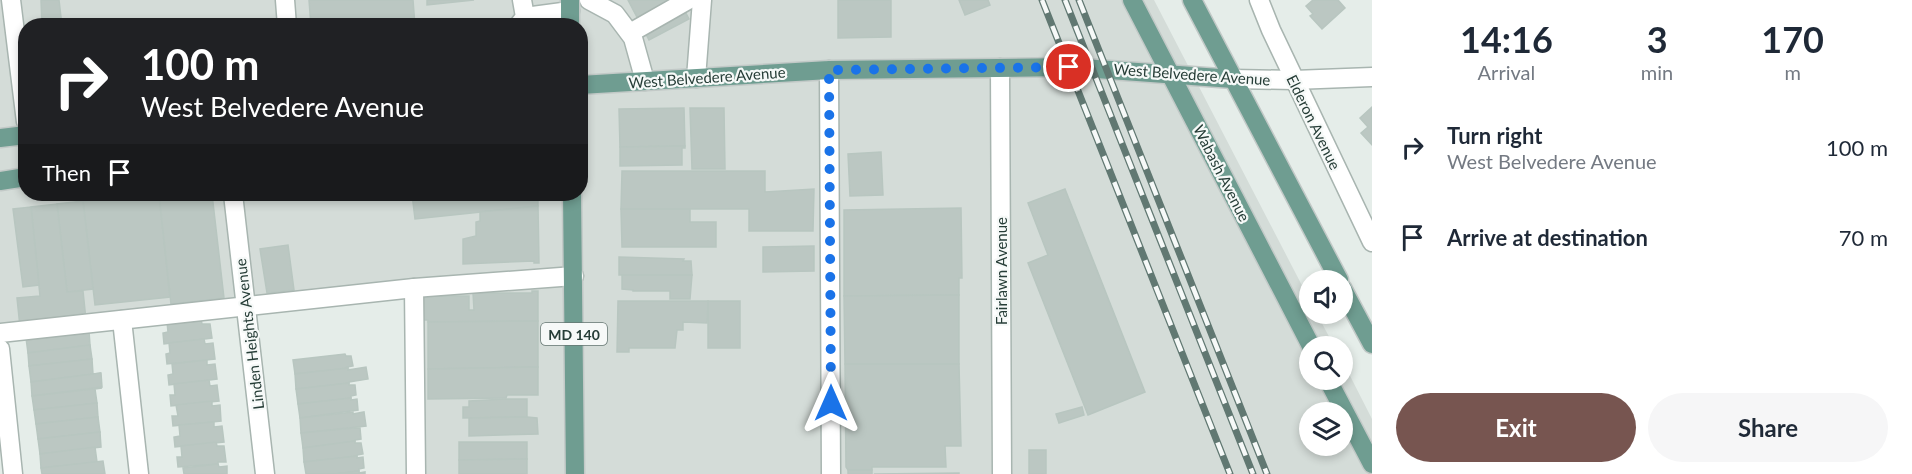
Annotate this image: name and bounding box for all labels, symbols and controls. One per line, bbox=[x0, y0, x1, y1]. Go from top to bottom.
text: 14:16 bbox=[1460, 17, 1553, 61]
text: 3 bbox=[1647, 17, 1668, 61]
text: 170 bbox=[1761, 17, 1824, 61]
text: 100 m bbox=[141, 39, 259, 89]
pin bbox=[1043, 41, 1094, 92]
icon: right bbox=[42, 42, 120, 120]
icon: arrive bbox=[1052, 50, 1085, 83]
street label: West Belvedere Avenue bbox=[1113, 60, 1271, 88]
text: Arrival bbox=[1478, 60, 1535, 84]
text: min bbox=[1641, 60, 1673, 84]
text: m bbox=[1784, 60, 1801, 84]
street label: West Belvedere Avenue bbox=[628, 63, 786, 91]
street label: Elderon Avenue bbox=[1283, 72, 1345, 173]
text: West Belvedere Avenue bbox=[141, 90, 424, 123]
street label: Wabash Avenue bbox=[1190, 122, 1254, 224]
text: Turn right bbox=[1447, 122, 1542, 149]
icon: right bbox=[1396, 131, 1429, 164]
text: 100 m bbox=[1826, 134, 1888, 161]
text: West Belvedere Avenue bbox=[1447, 149, 1657, 173]
icon: arrive bbox=[103, 156, 136, 189]
text: Then bbox=[42, 159, 91, 186]
street label: Fairlawn Avenue bbox=[992, 217, 1010, 325]
icon: arrive bbox=[1396, 221, 1429, 254]
text: Arrive at destination bbox=[1447, 224, 1648, 251]
text: 70 m bbox=[1839, 224, 1888, 251]
street label: Linden Heights Avenue bbox=[231, 257, 267, 410]
map controls bbox=[1299, 270, 1353, 456]
button: sound bbox=[1299, 270, 1353, 324]
road number: MD 140 bbox=[541, 323, 607, 345]
button: search bbox=[1299, 336, 1353, 390]
position arrow bbox=[799, 371, 863, 435]
button: Exit bbox=[1396, 393, 1636, 462]
button: Share bbox=[1648, 393, 1888, 462]
button: layers bbox=[1299, 402, 1353, 456]

